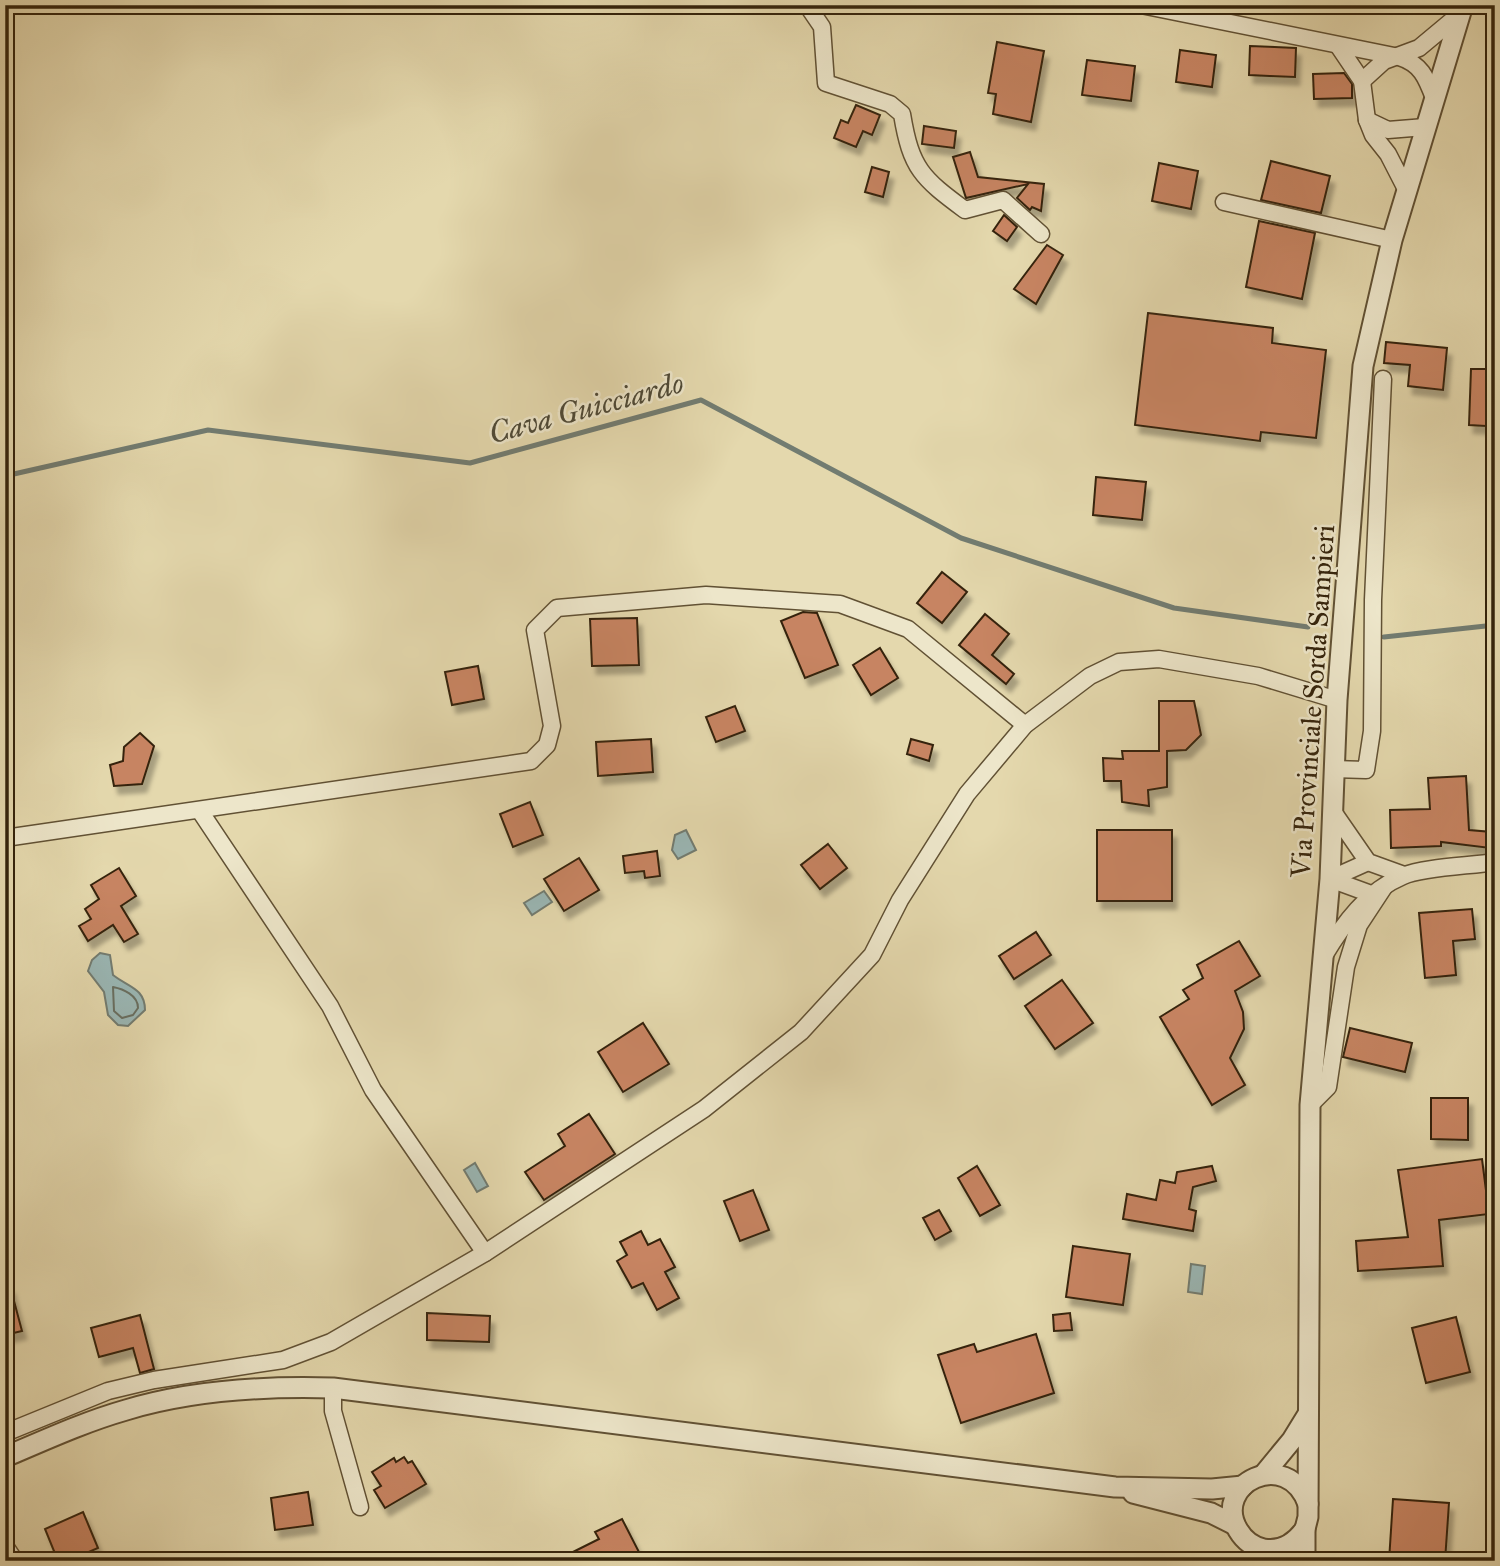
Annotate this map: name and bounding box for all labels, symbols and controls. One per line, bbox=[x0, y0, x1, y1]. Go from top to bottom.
water label: Cava Guicciardo bbox=[485, 365, 687, 451]
street label: Via Provinciale Sorda Sampieri bbox=[1283, 523, 1342, 880]

